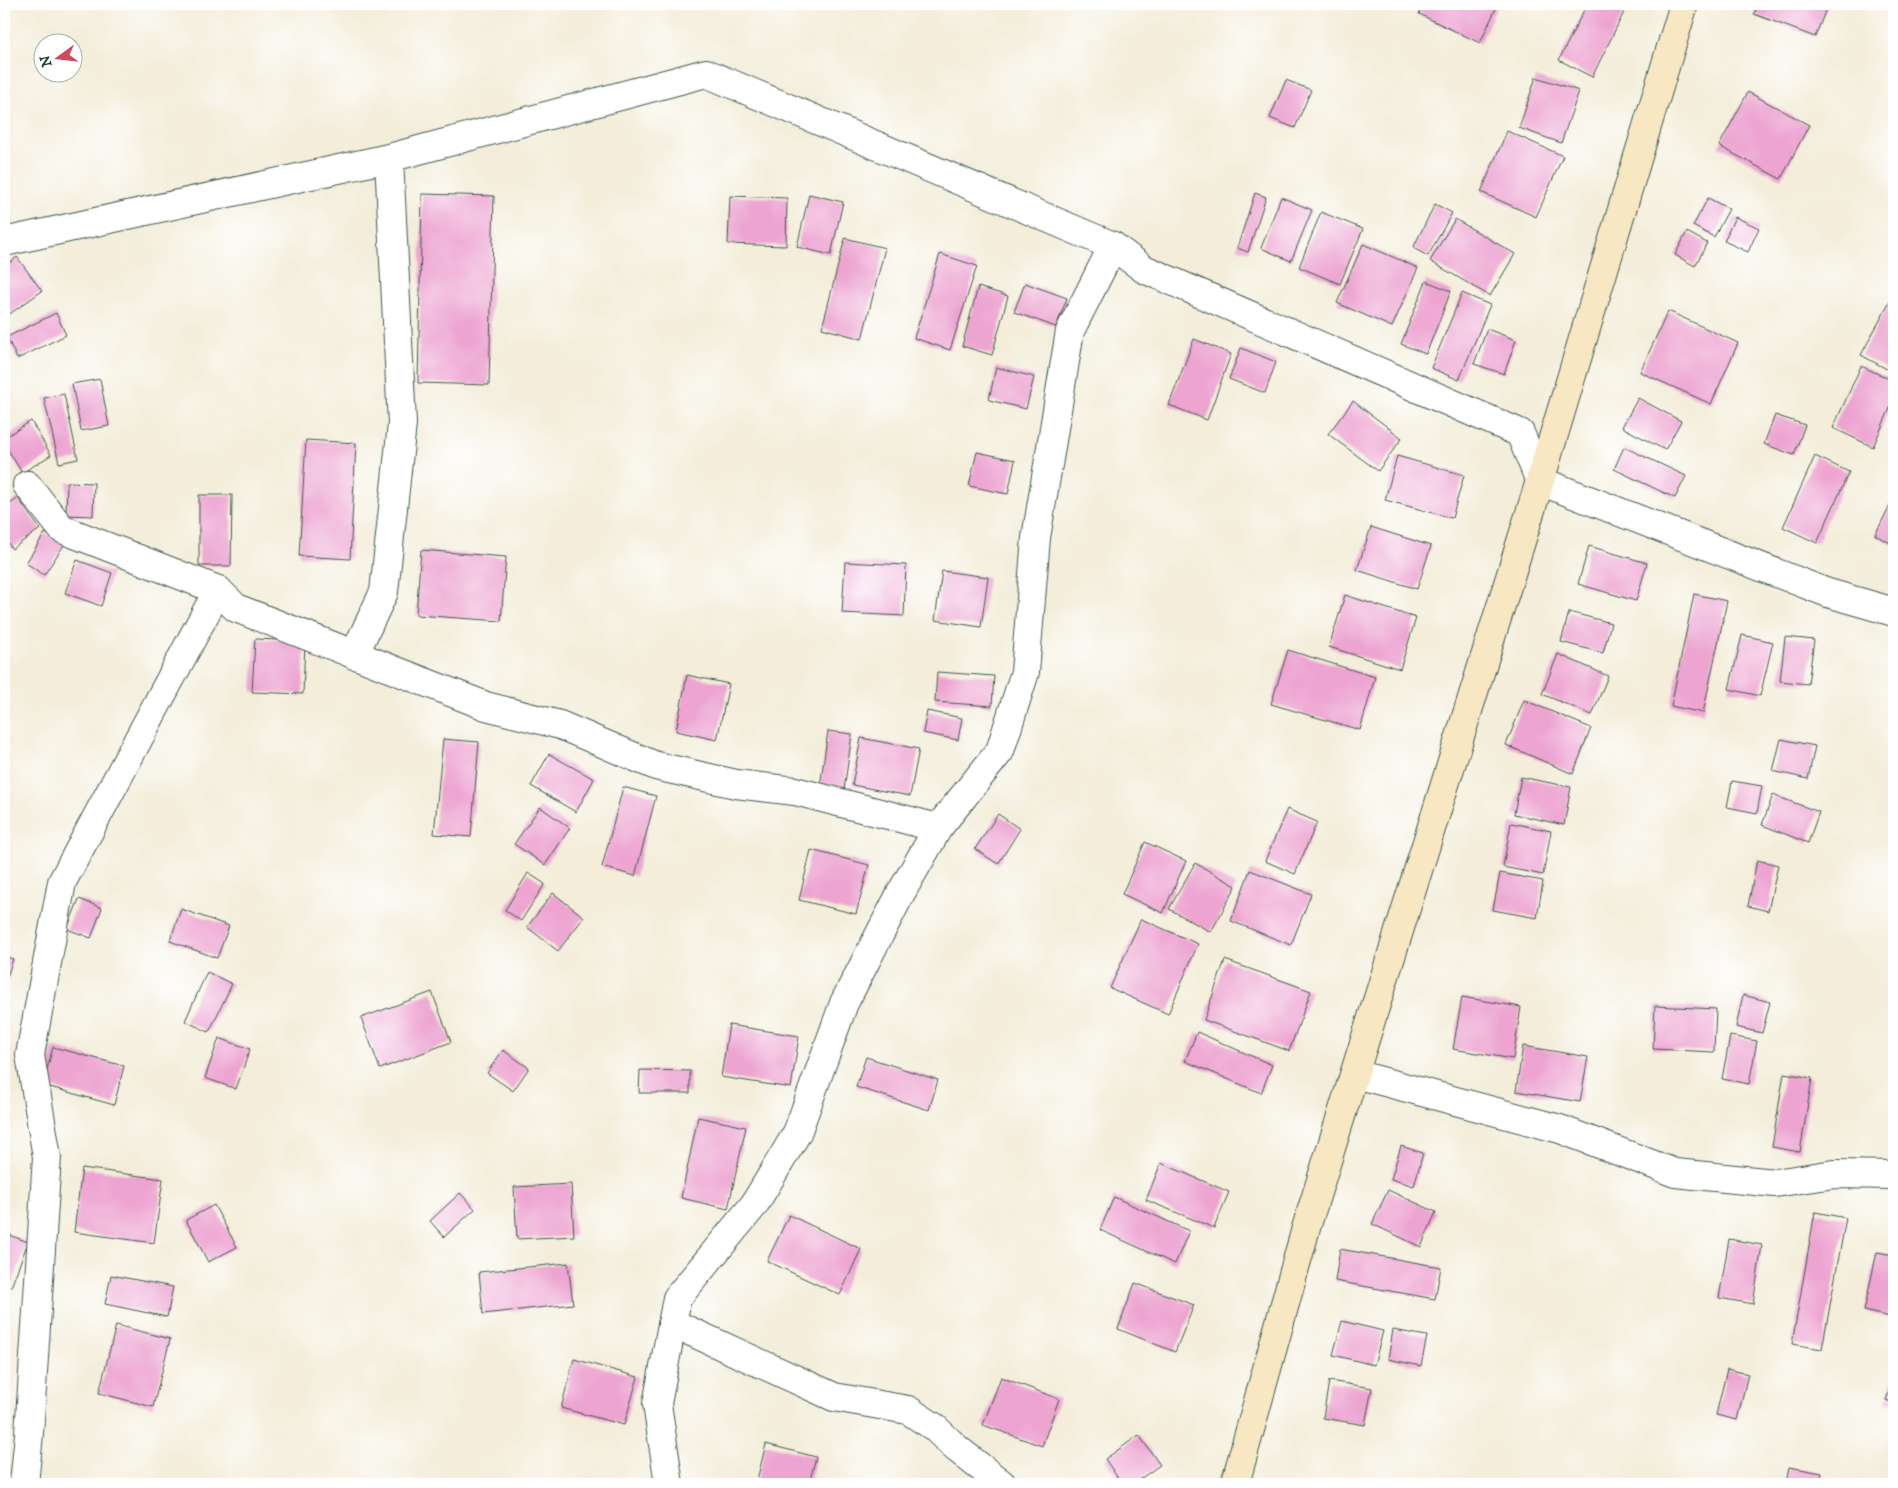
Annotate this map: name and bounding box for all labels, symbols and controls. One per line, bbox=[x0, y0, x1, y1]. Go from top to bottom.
north arrow bbox=[32, 32, 82, 82]
text: N bbox=[36, 53, 57, 69]

